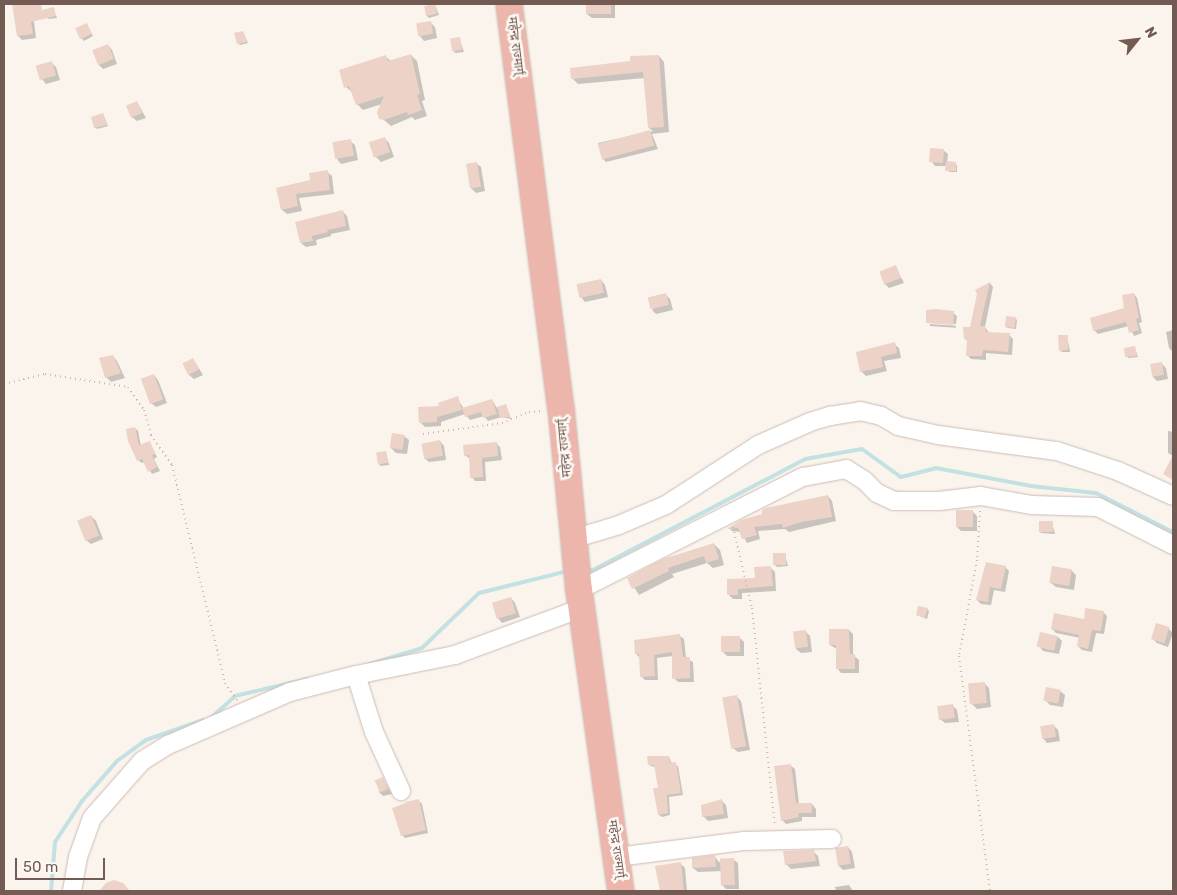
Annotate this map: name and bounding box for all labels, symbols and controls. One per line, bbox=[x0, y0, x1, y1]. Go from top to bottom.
north arrow bbox=[1112, 15, 1162, 65]
street label: महेन्द्र राज्मार्ग् bbox=[504, 16, 526, 76]
text: N bbox=[1141, 24, 1160, 41]
street label: महेन्द्र राज्मार्ग् bbox=[555, 418, 575, 478]
street label: महेन्द्र राज्मार्ग् bbox=[605, 819, 627, 879]
scale bar bbox=[18, 848, 108, 880]
text: 50 m bbox=[23, 858, 58, 876]

